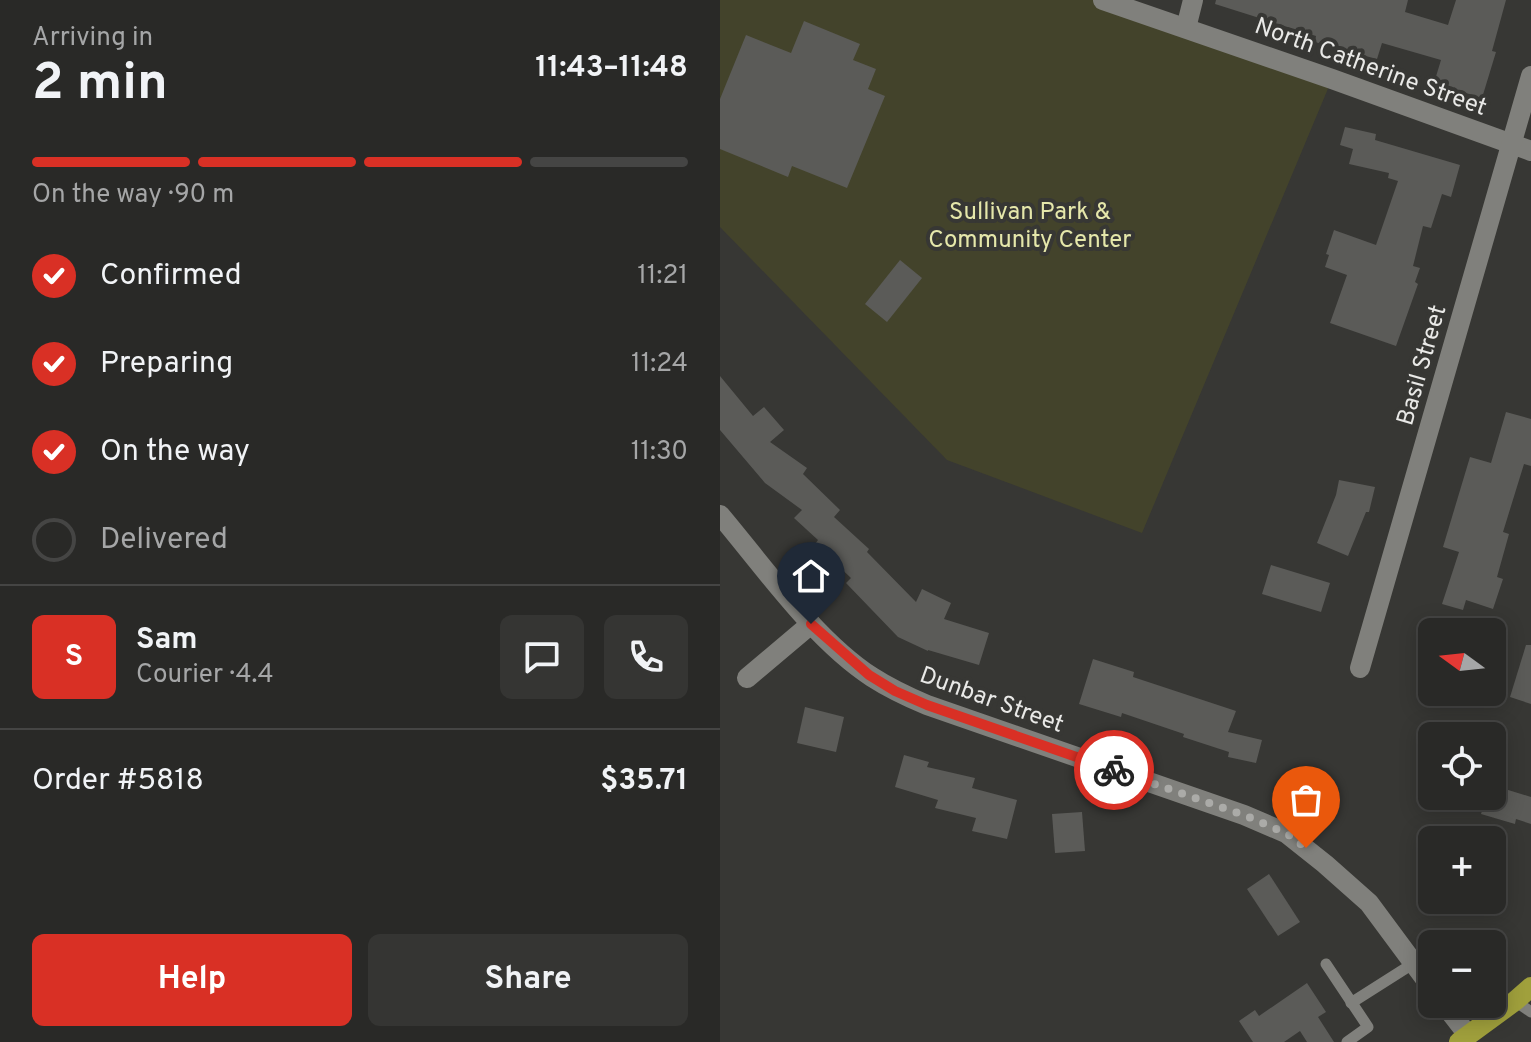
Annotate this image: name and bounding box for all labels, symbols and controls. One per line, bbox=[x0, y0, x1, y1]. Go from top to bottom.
street label: North Catherine Street bbox=[1250, 12, 1491, 124]
text: Arriving in bbox=[32, 22, 153, 55]
text: 11:43–11:48 bbox=[535, 50, 688, 87]
text: 2 min bbox=[32, 52, 168, 118]
text: On the way · 90 m bbox=[32, 179, 234, 212]
park label: Sullivan Park & Community Center bbox=[928, 198, 1132, 256]
icon: check bbox=[32, 254, 76, 298]
text: Confirmed bbox=[100, 258, 242, 295]
text: 11:21 bbox=[637, 260, 688, 293]
street label: Basil Street bbox=[1391, 302, 1454, 429]
icon: check bbox=[32, 342, 76, 386]
text: Preparing bbox=[100, 346, 233, 383]
text: 11:24 bbox=[631, 348, 688, 381]
icon: check bbox=[32, 430, 76, 474]
text: On the way bbox=[100, 434, 250, 471]
text: 11:30 bbox=[631, 436, 688, 469]
text: Delivered bbox=[100, 522, 228, 559]
pin bbox=[777, 542, 845, 624]
icon: home bbox=[789, 554, 833, 598]
button: chat bbox=[500, 615, 584, 699]
button: phone bbox=[604, 615, 688, 699]
north arrow bbox=[1418, 618, 1506, 706]
map controls bbox=[1418, 618, 1506, 1018]
text: Sam bbox=[136, 622, 198, 659]
text: S bbox=[65, 639, 83, 676]
text: Courier · 4.4 bbox=[136, 659, 274, 692]
street label: Dunbar Street bbox=[915, 661, 1068, 741]
button: locate bbox=[1418, 722, 1506, 810]
courier bbox=[1074, 730, 1154, 810]
icon: bike bbox=[1092, 748, 1136, 792]
text: Order #5818 bbox=[32, 763, 204, 800]
text: $35.71 bbox=[600, 763, 688, 800]
pin bbox=[1272, 766, 1340, 848]
icon: bag bbox=[1284, 778, 1328, 822]
button: + bbox=[1418, 826, 1506, 914]
button: − bbox=[1418, 930, 1506, 1018]
button: Help bbox=[32, 934, 352, 1026]
button: Share bbox=[368, 934, 688, 1026]

